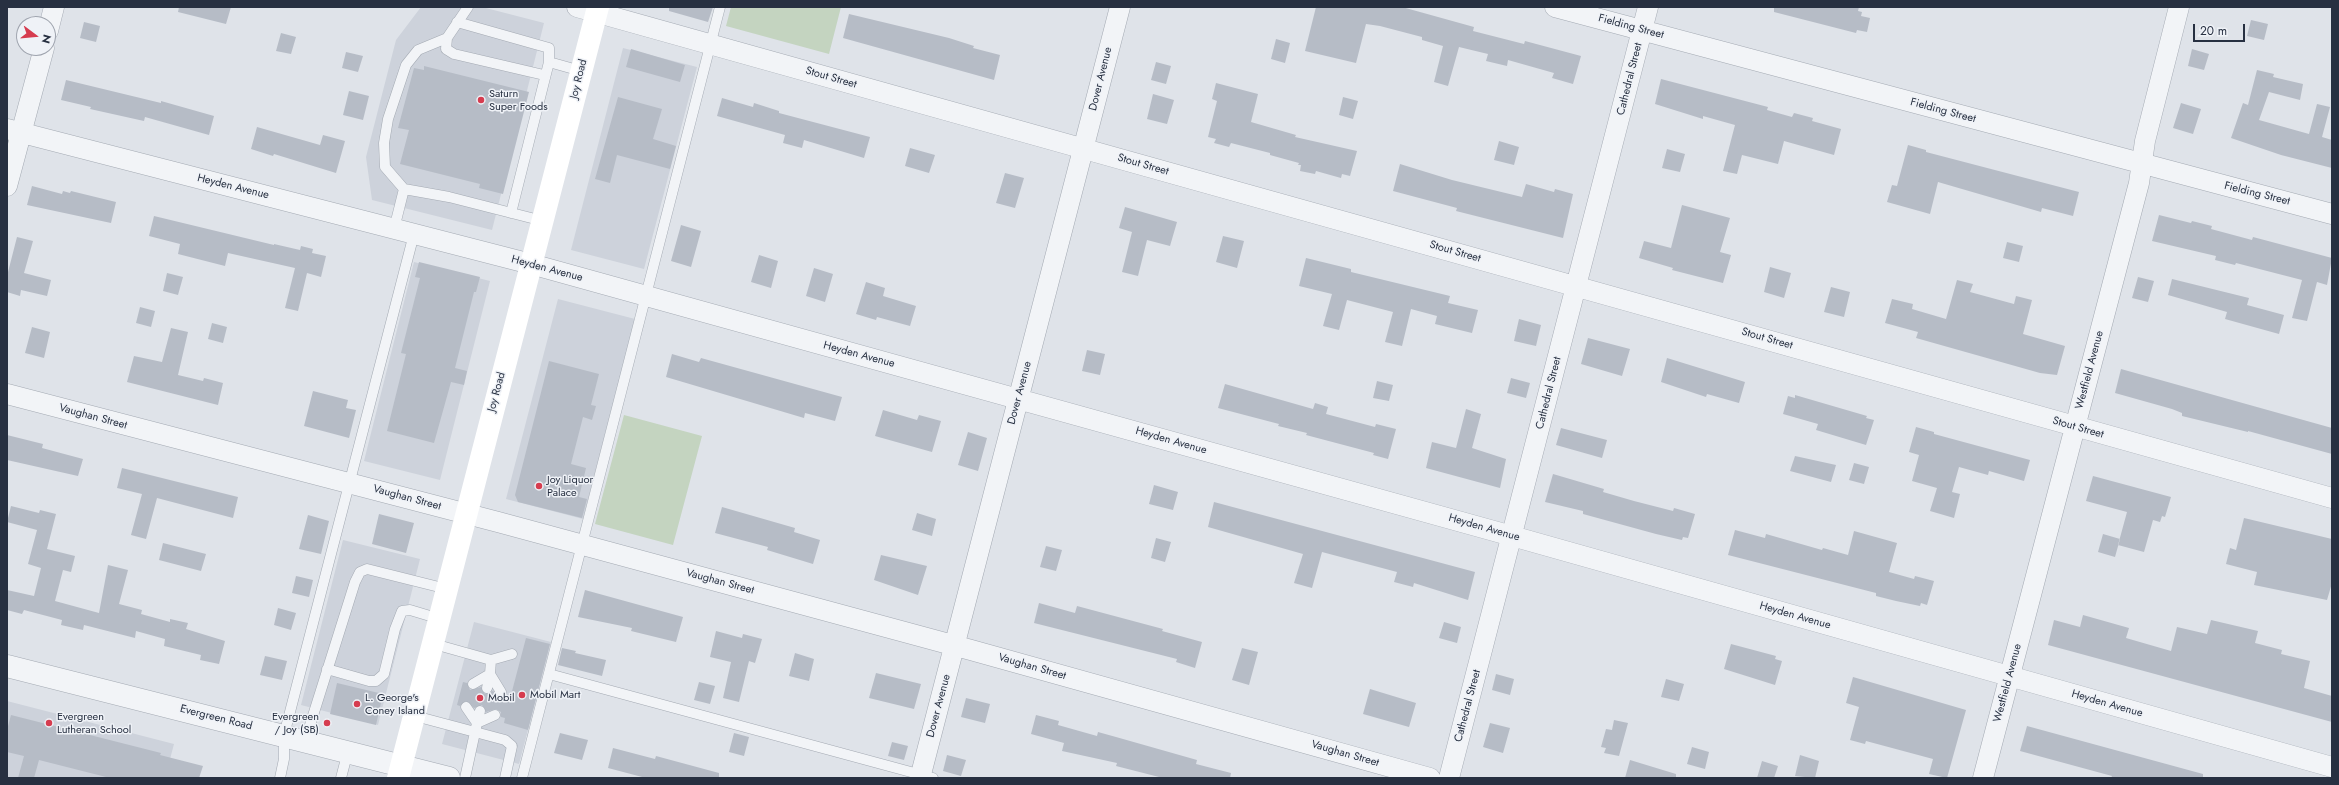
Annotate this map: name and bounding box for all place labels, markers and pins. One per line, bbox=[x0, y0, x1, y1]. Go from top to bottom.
place label: Saturn Super Foods bbox=[489, 87, 548, 113]
marker: Saturn Super Foods bbox=[476, 95, 486, 105]
place label: Joy Liquor Palace bbox=[547, 473, 593, 499]
marker: Joy Liquor Palace bbox=[534, 481, 544, 491]
place label: Mobil Mart bbox=[530, 688, 580, 702]
marker: Mobil Mart bbox=[517, 690, 527, 700]
place label: L. George's Coney Island bbox=[365, 691, 425, 717]
place label: Mobil bbox=[488, 691, 515, 705]
marker: Mobil bbox=[475, 693, 485, 703]
marker: L. George's Coney Island bbox=[352, 699, 362, 709]
place label: Evergreen Lutheran School bbox=[57, 710, 131, 736]
place label: Evergreen / Joy (SB) bbox=[272, 710, 319, 736]
marker: Evergreen Lutheran School bbox=[44, 718, 54, 728]
marker: Evergreen / Joy (SB) bbox=[322, 718, 332, 728]

